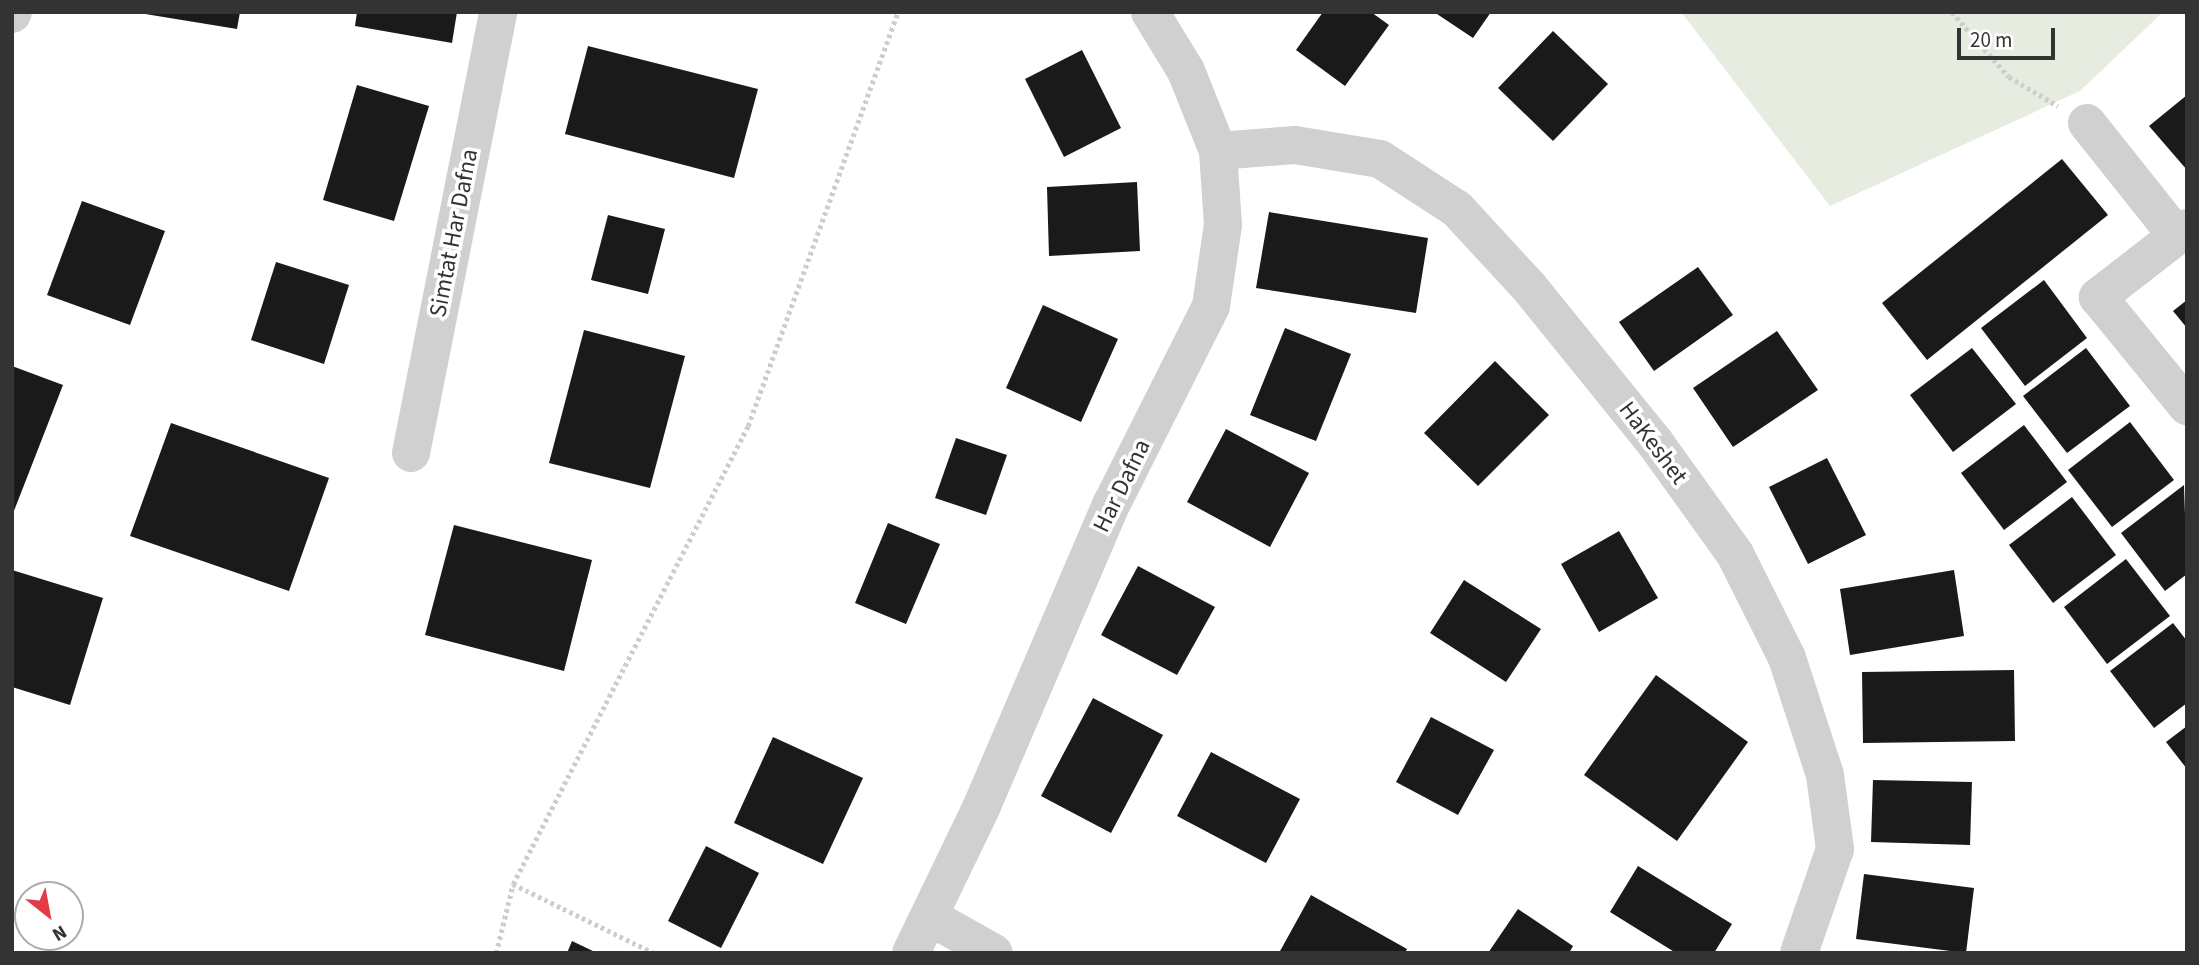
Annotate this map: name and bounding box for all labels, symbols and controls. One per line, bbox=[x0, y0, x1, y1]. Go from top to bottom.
scale bar bbox=[1961, 14, 2059, 58]
text: 20 m bbox=[1970, 25, 2012, 55]
street label: Simtat Har Dafna bbox=[424, 146, 484, 320]
street label: HaKeshet bbox=[1613, 396, 1693, 490]
street label: Har Dafna bbox=[1087, 435, 1157, 537]
north arrow bbox=[14, 881, 84, 951]
text: N bbox=[47, 918, 71, 948]

